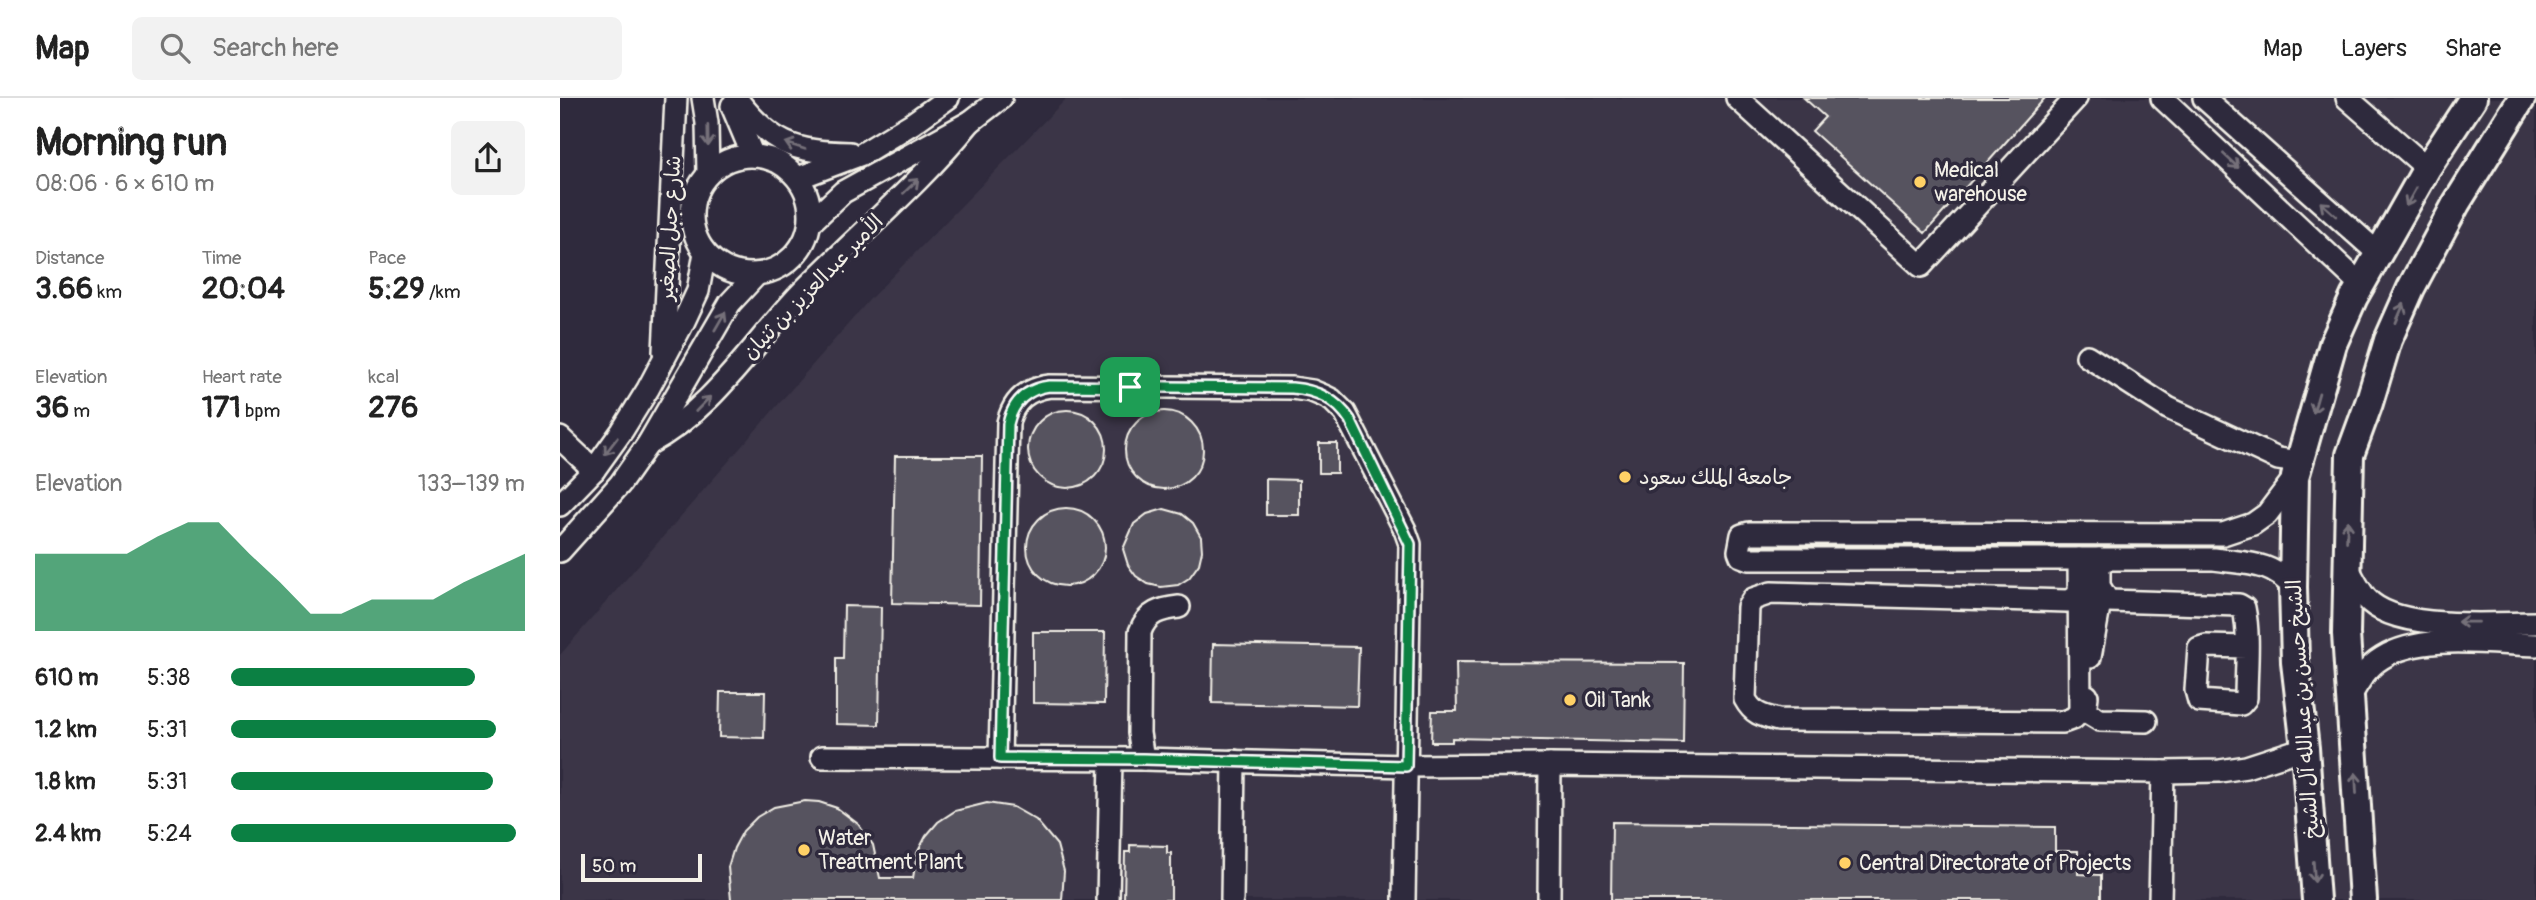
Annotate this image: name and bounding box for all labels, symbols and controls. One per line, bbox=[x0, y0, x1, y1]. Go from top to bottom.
search box bbox=[132, 17, 622, 80]
text: Map bbox=[35, 28, 90, 69]
icon: search bbox=[156, 29, 194, 67]
text: Search here bbox=[212, 32, 339, 64]
text: Map bbox=[2263, 34, 2303, 63]
text: Layers bbox=[2341, 34, 2407, 63]
text: Share bbox=[2445, 34, 2501, 63]
text: Morning run bbox=[35, 119, 227, 167]
button: share bbox=[451, 121, 525, 195]
one-way arrow bbox=[701, 124, 714, 147]
one-way arrow bbox=[785, 139, 807, 151]
one-way arrow bbox=[2222, 152, 2239, 169]
street label: شارع جبل الصغير bbox=[653, 155, 688, 303]
place label: Medical warehouse bbox=[1934, 157, 2027, 208]
text: 08:06 · 6 × 610 m bbox=[35, 169, 214, 198]
marker: Medical warehouse bbox=[1912, 174, 1928, 190]
one-way arrow bbox=[902, 178, 919, 195]
one-way arrow bbox=[2404, 187, 2418, 207]
one-way arrow bbox=[2319, 201, 2337, 217]
street label: الأمير عبدالعزيز بن ثنيان bbox=[736, 208, 889, 365]
text: Distance bbox=[35, 246, 104, 270]
text: Time bbox=[202, 246, 241, 270]
text: Pace bbox=[368, 246, 406, 270]
text: 3.66 bbox=[35, 270, 93, 307]
text: 20:04 bbox=[202, 270, 285, 307]
text: 5:29 bbox=[368, 270, 425, 307]
text: km bbox=[93, 280, 122, 304]
text: /km bbox=[425, 280, 461, 304]
one-way arrow bbox=[2394, 302, 2407, 324]
one-way arrow bbox=[713, 312, 727, 332]
pin bbox=[1100, 357, 1160, 417]
text: Elevation bbox=[35, 365, 107, 389]
text: Heart rate bbox=[202, 365, 282, 389]
text: kcal bbox=[368, 365, 399, 389]
icon: arrive bbox=[1111, 368, 1149, 406]
text: 36 bbox=[35, 389, 69, 426]
text: 171 bbox=[202, 389, 241, 426]
text: 276 bbox=[368, 389, 418, 426]
one-way arrow bbox=[2308, 392, 2321, 414]
one-way arrow bbox=[695, 396, 712, 413]
text: m bbox=[69, 399, 90, 423]
text: bpm bbox=[241, 399, 280, 423]
one-way arrow bbox=[604, 436, 618, 455]
place label: جامعة الملك سعود bbox=[1639, 464, 1792, 491]
text: Elevation bbox=[35, 469, 123, 498]
text: 133–139 m bbox=[418, 469, 525, 498]
marker: جامعة الملك سعود bbox=[1617, 469, 1633, 485]
one-way arrow bbox=[2340, 520, 2353, 543]
street label: الشيخ حسن بن عبدالله آل الشيخ bbox=[2280, 578, 2326, 840]
one-way arrow bbox=[2457, 616, 2480, 629]
text: 610 m bbox=[35, 663, 99, 692]
text: 5:38 bbox=[147, 663, 190, 692]
place label: Oil Tank bbox=[1584, 687, 1651, 714]
marker: Oil Tank bbox=[1562, 692, 1578, 708]
text: 1.2 km bbox=[35, 715, 97, 744]
text: 5:31 bbox=[147, 715, 187, 744]
text: 1.8 km bbox=[35, 767, 96, 796]
text: 5:31 bbox=[147, 767, 187, 796]
one-way arrow bbox=[2349, 772, 2362, 795]
text: 2.4 km bbox=[35, 819, 101, 848]
text: 5:24 bbox=[147, 819, 192, 848]
place label: Water Treatment Plant bbox=[818, 825, 964, 876]
marker: Water Treatment Plant bbox=[796, 842, 812, 858]
place label: Central Directorate of Projects bbox=[1859, 850, 2132, 877]
scale bar bbox=[581, 851, 702, 883]
text: 50 m bbox=[592, 854, 636, 878]
marker: Central Directorate of Projects bbox=[1837, 855, 1853, 871]
one-way arrow bbox=[2308, 860, 2321, 882]

